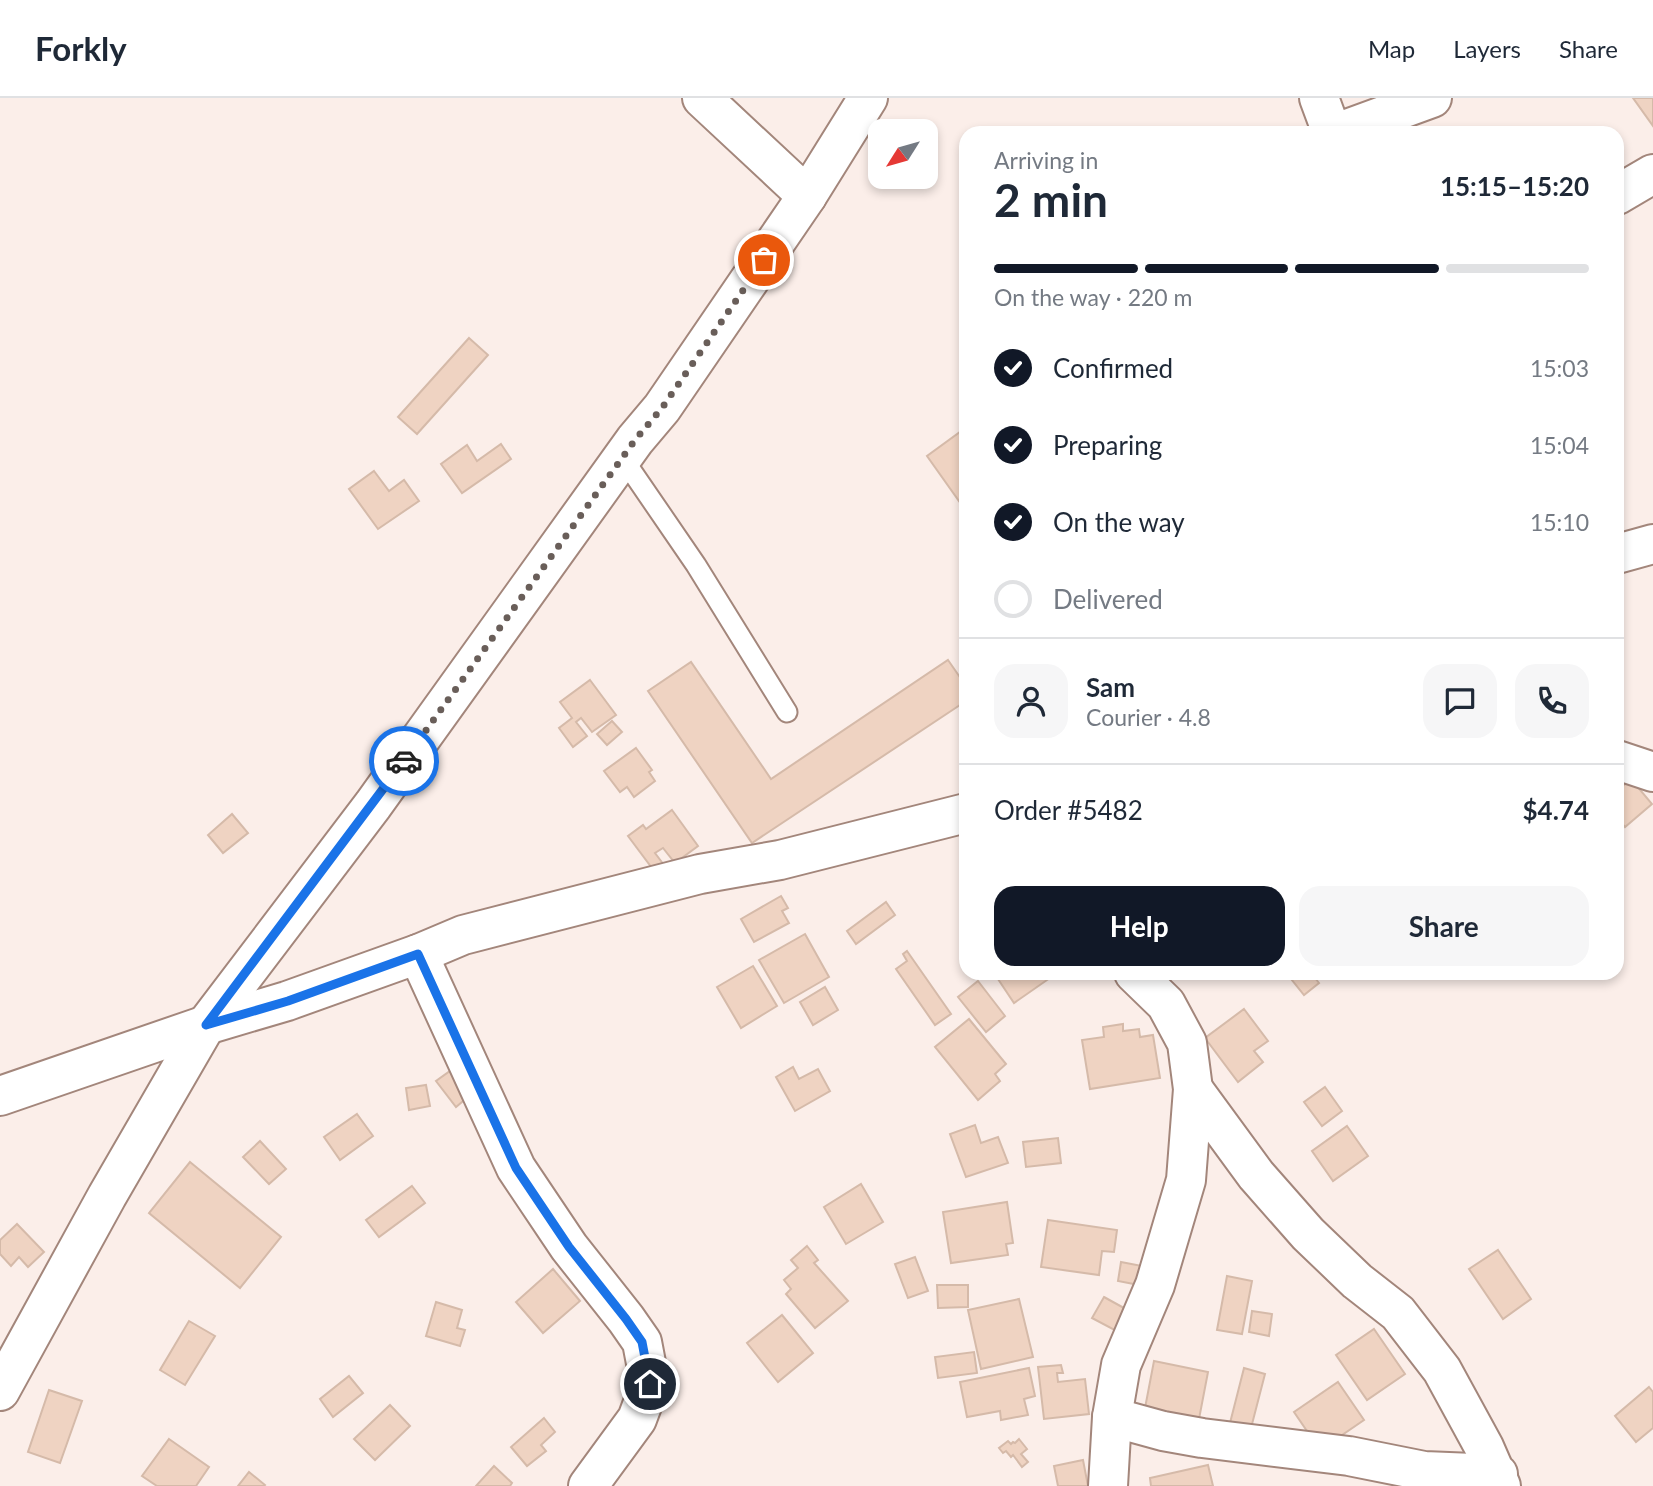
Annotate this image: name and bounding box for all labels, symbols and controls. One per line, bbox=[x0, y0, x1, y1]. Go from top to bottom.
text: Forkly bbox=[35, 28, 127, 68]
text: Map bbox=[1368, 34, 1415, 63]
text: Layers bbox=[1453, 34, 1521, 63]
text: Share bbox=[1559, 34, 1618, 63]
north arrow bbox=[868, 119, 938, 189]
map controls bbox=[868, 119, 938, 189]
text: Arriving in bbox=[994, 146, 1098, 174]
text: 15:15–15:20 bbox=[1440, 170, 1589, 202]
text: 2 min bbox=[994, 172, 1108, 227]
pin bbox=[734, 230, 794, 290]
icon: bag bbox=[745, 241, 783, 279]
text: On the way · 220 m bbox=[994, 283, 1193, 311]
icon: check bbox=[994, 349, 1032, 387]
text: Confirmed bbox=[1053, 352, 1173, 384]
text: 15:03 bbox=[1530, 354, 1589, 382]
icon: check bbox=[994, 426, 1032, 464]
text: Preparing bbox=[1053, 429, 1162, 461]
text: 15:04 bbox=[1530, 431, 1589, 459]
icon: check bbox=[994, 503, 1032, 541]
text: On the way bbox=[1053, 506, 1185, 538]
text: 15:10 bbox=[1530, 508, 1589, 536]
text: Delivered bbox=[1053, 583, 1163, 615]
button: person bbox=[994, 664, 1068, 738]
button: chat bbox=[1423, 664, 1497, 738]
button: phone bbox=[1515, 664, 1589, 738]
text: Sam bbox=[1086, 671, 1135, 703]
text: Courier · 4.8 bbox=[1086, 703, 1211, 731]
courier bbox=[369, 726, 439, 796]
icon: car bbox=[385, 742, 423, 780]
text: Order #5482 bbox=[994, 794, 1143, 826]
text: $4.74 bbox=[1523, 794, 1589, 826]
button: Help bbox=[994, 886, 1285, 966]
button: Share bbox=[1299, 886, 1589, 966]
pin bbox=[620, 1354, 680, 1414]
icon: home bbox=[631, 1365, 669, 1403]

